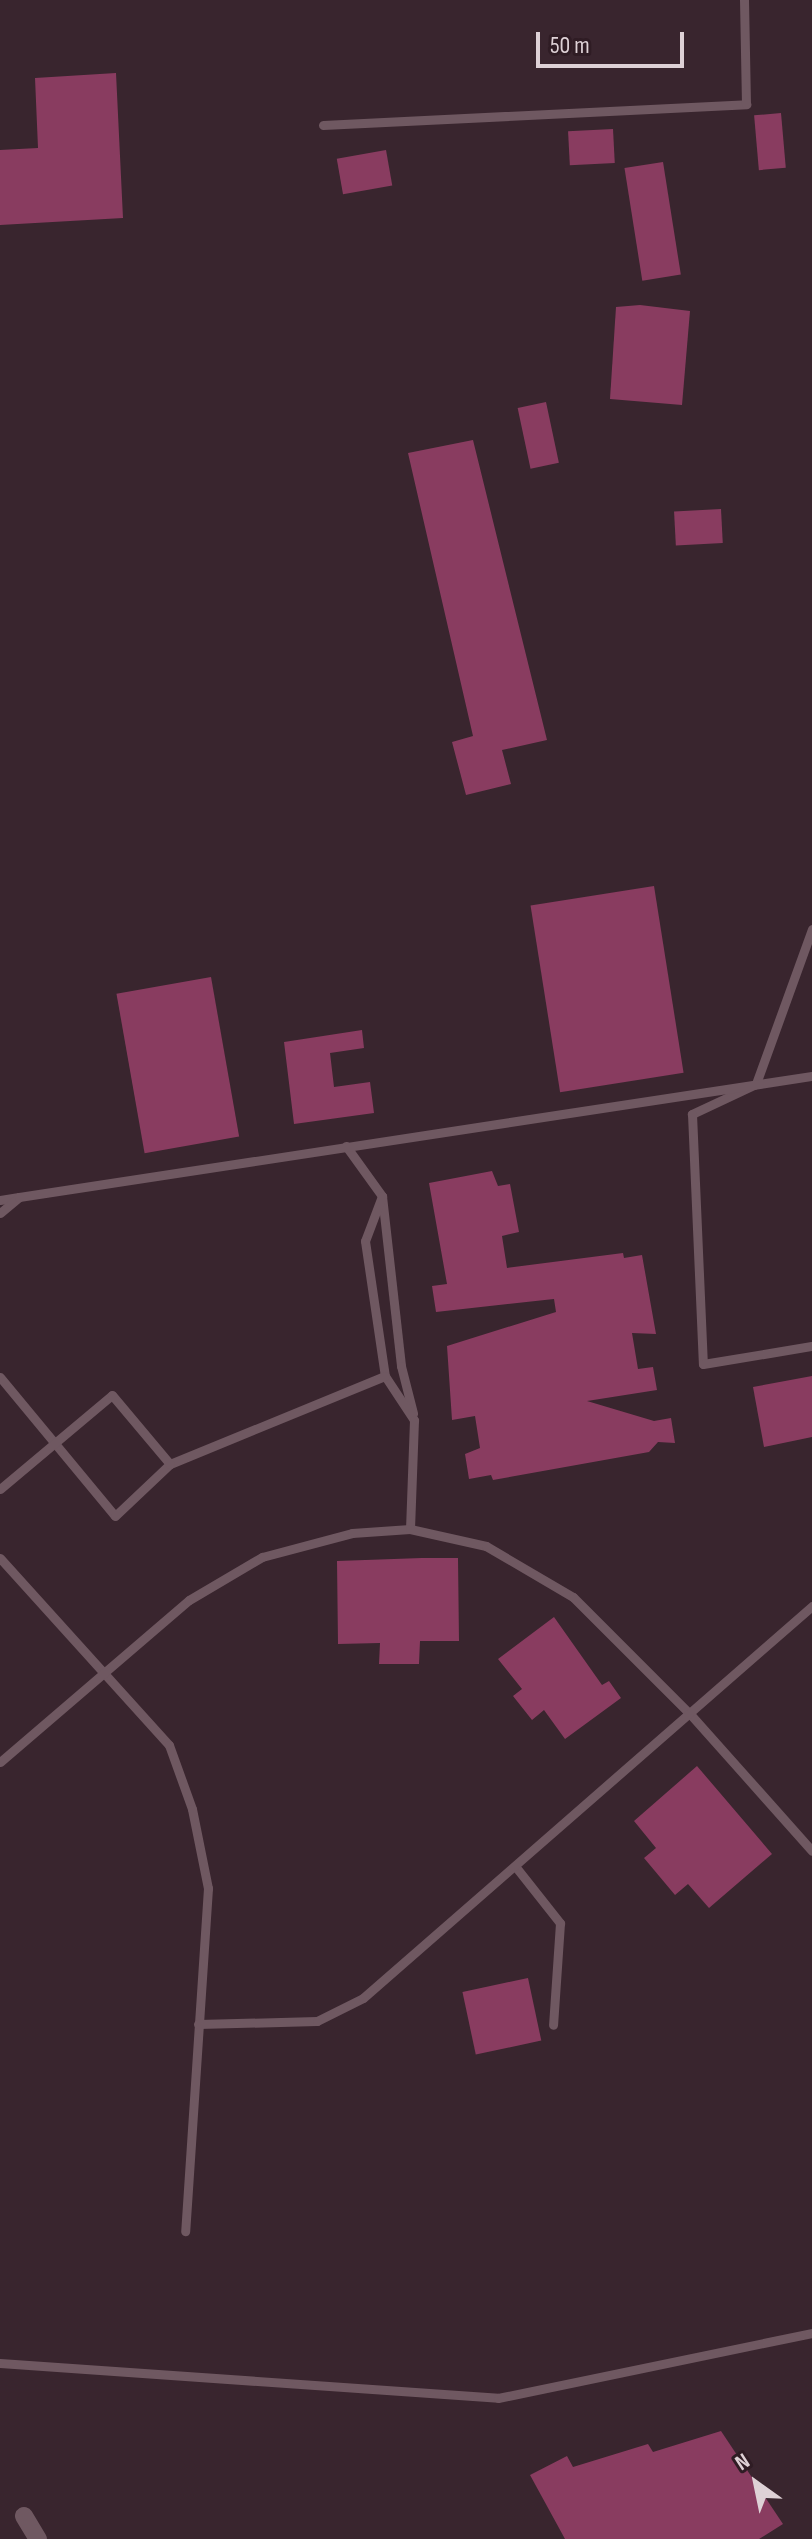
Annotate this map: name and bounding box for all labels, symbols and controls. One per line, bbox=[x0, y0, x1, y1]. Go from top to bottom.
scale bar bbox=[540, 16, 688, 66]
text: 50 m bbox=[550, 31, 590, 60]
north arrow bbox=[716, 2443, 796, 2523]
text: N bbox=[730, 2448, 755, 2477]

